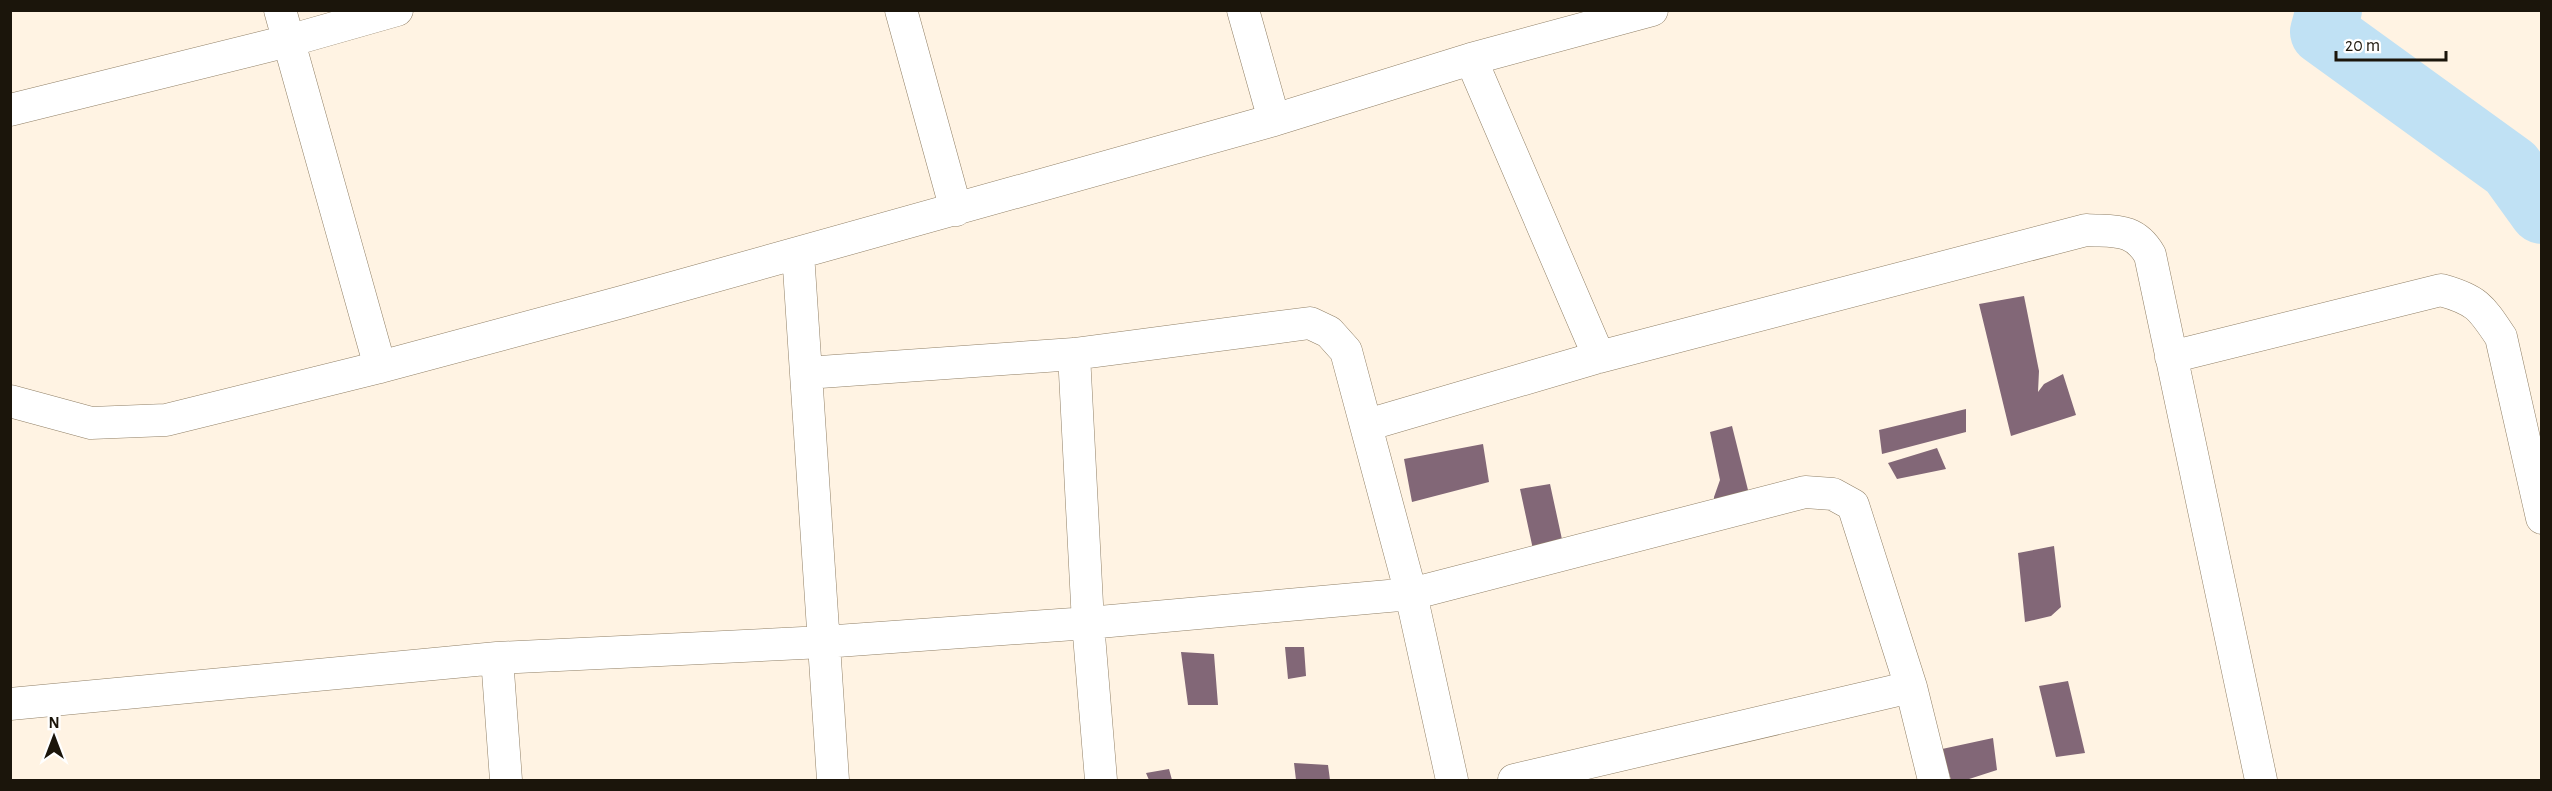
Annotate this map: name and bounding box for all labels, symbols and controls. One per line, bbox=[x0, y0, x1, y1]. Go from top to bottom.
scale bar bbox=[2336, 24, 2446, 62]
text: 20 m bbox=[2345, 37, 2380, 55]
north arrow bbox=[24, 707, 84, 767]
text: N bbox=[48, 715, 60, 731]

